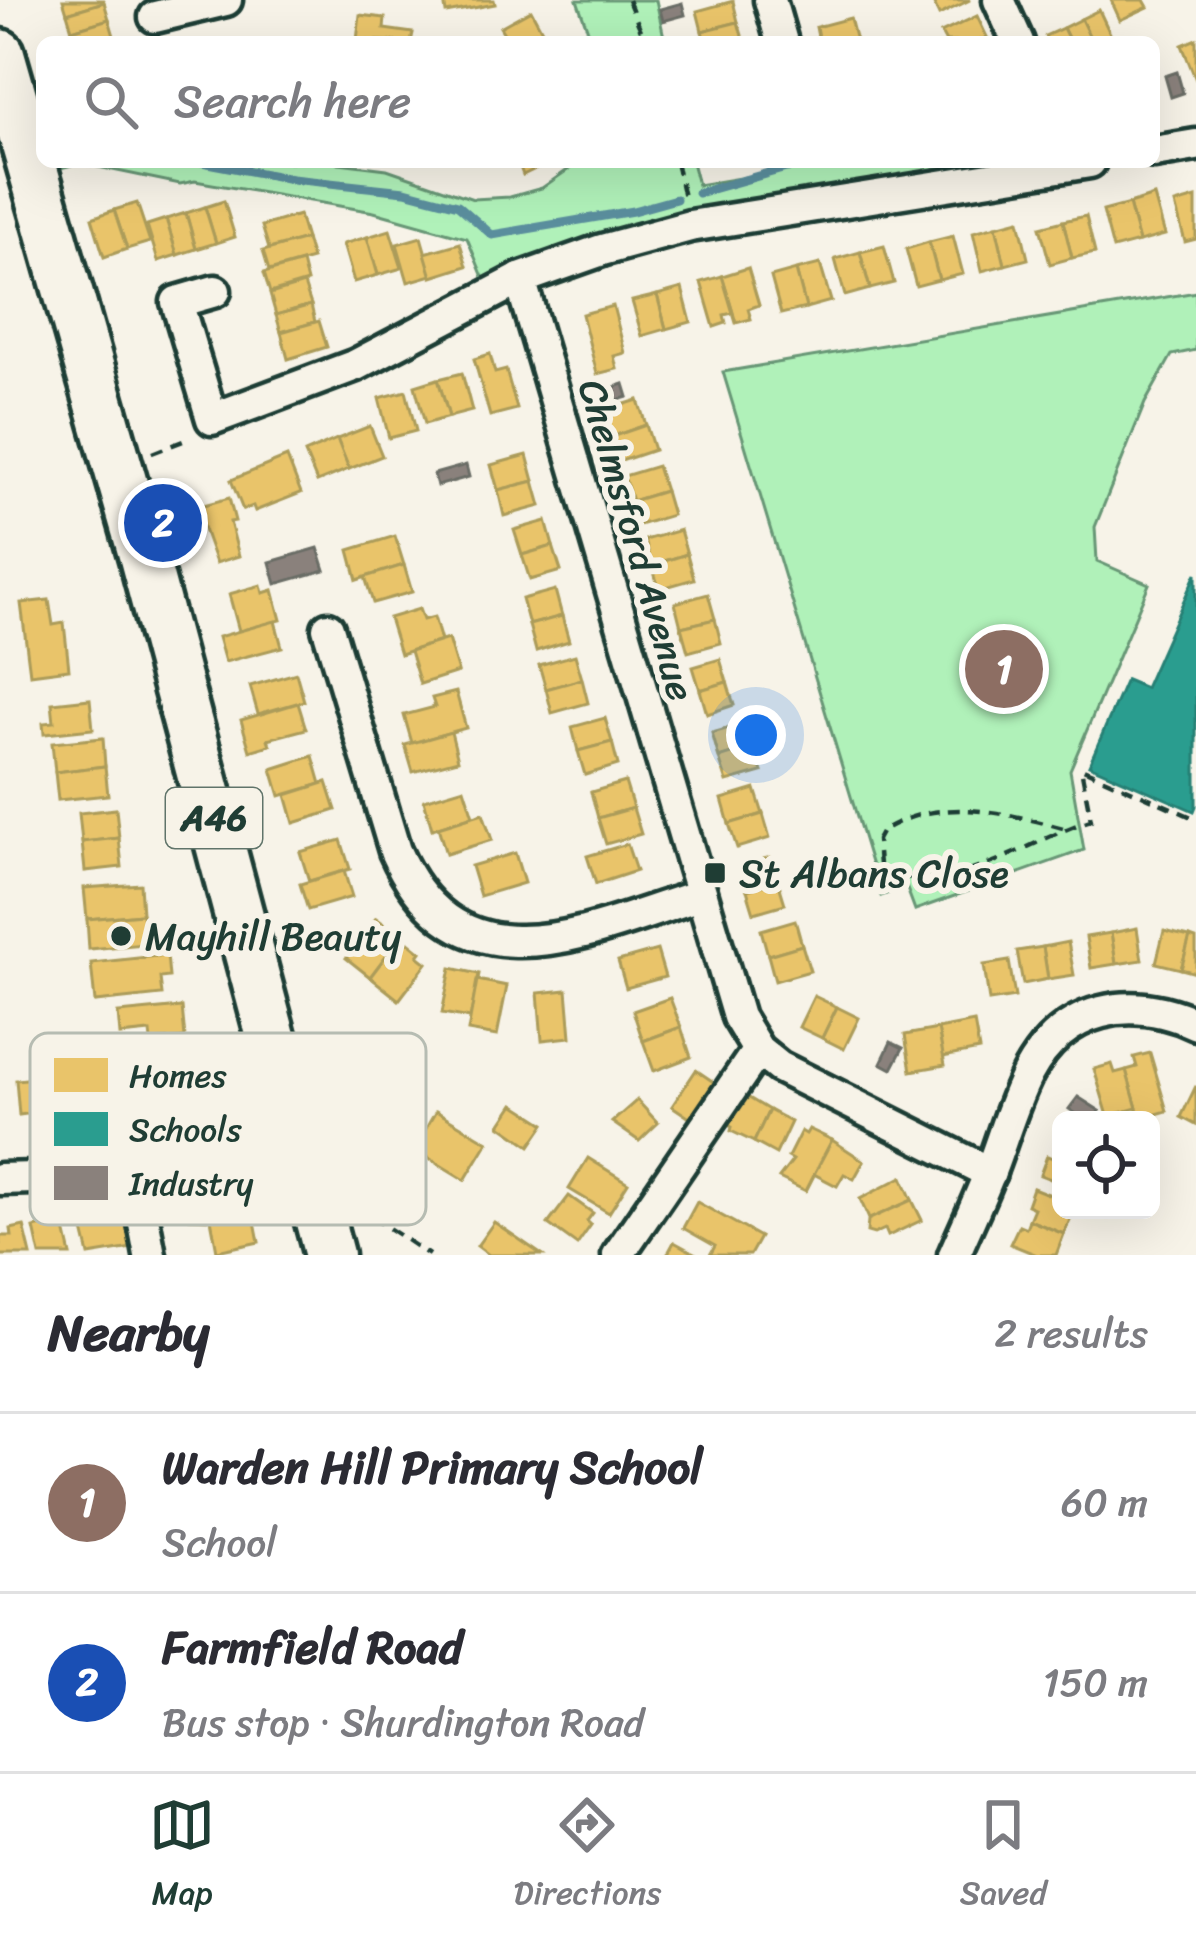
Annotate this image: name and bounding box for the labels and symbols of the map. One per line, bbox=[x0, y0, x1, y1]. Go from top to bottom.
street label: Chelmsford Avenue bbox=[558, 371, 716, 709]
pin: 2 bbox=[124, 478, 202, 568]
pin: 1 bbox=[965, 624, 1043, 714]
your location bbox=[726, 705, 786, 765]
road number: A46 bbox=[166, 788, 262, 848]
place label: St Albans Close bbox=[739, 839, 1009, 908]
marker: St Albans Close bbox=[702, 860, 728, 886]
place label: Mayhill Beauty bbox=[145, 902, 401, 971]
marker: Mayhill Beauty bbox=[108, 923, 134, 949]
legend bbox=[30, 1033, 426, 1225]
text: Homes bbox=[129, 1047, 227, 1105]
text: Schools bbox=[129, 1101, 242, 1159]
text: Industry bbox=[128, 1155, 253, 1213]

